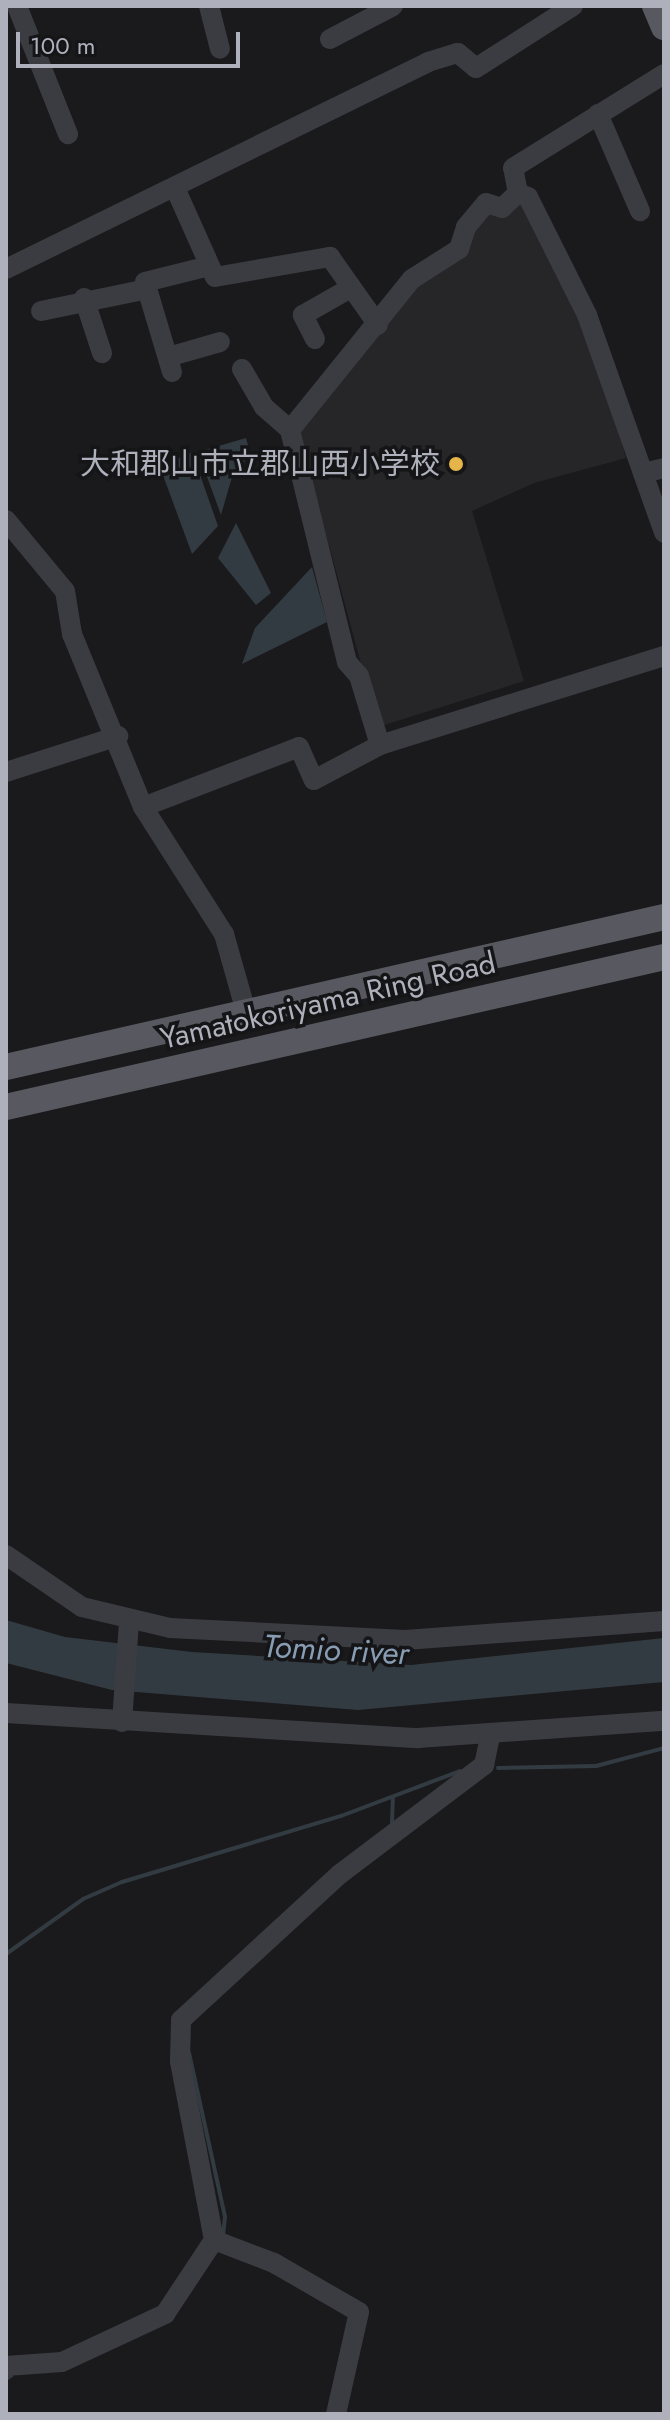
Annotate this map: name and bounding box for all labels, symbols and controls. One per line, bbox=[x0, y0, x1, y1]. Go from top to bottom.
scale bar bbox=[20, 16, 244, 66]
text: 100 m bbox=[30, 28, 96, 63]
place label: 大和郡山市立郡山西小学校 bbox=[80, 446, 440, 482]
marker: 大和郡山市立郡山西小学校 bbox=[447, 455, 465, 473]
street label: Yamatokoriyama Ring Road bbox=[157, 945, 499, 1057]
water label: Tomio river bbox=[262, 1627, 410, 1673]

